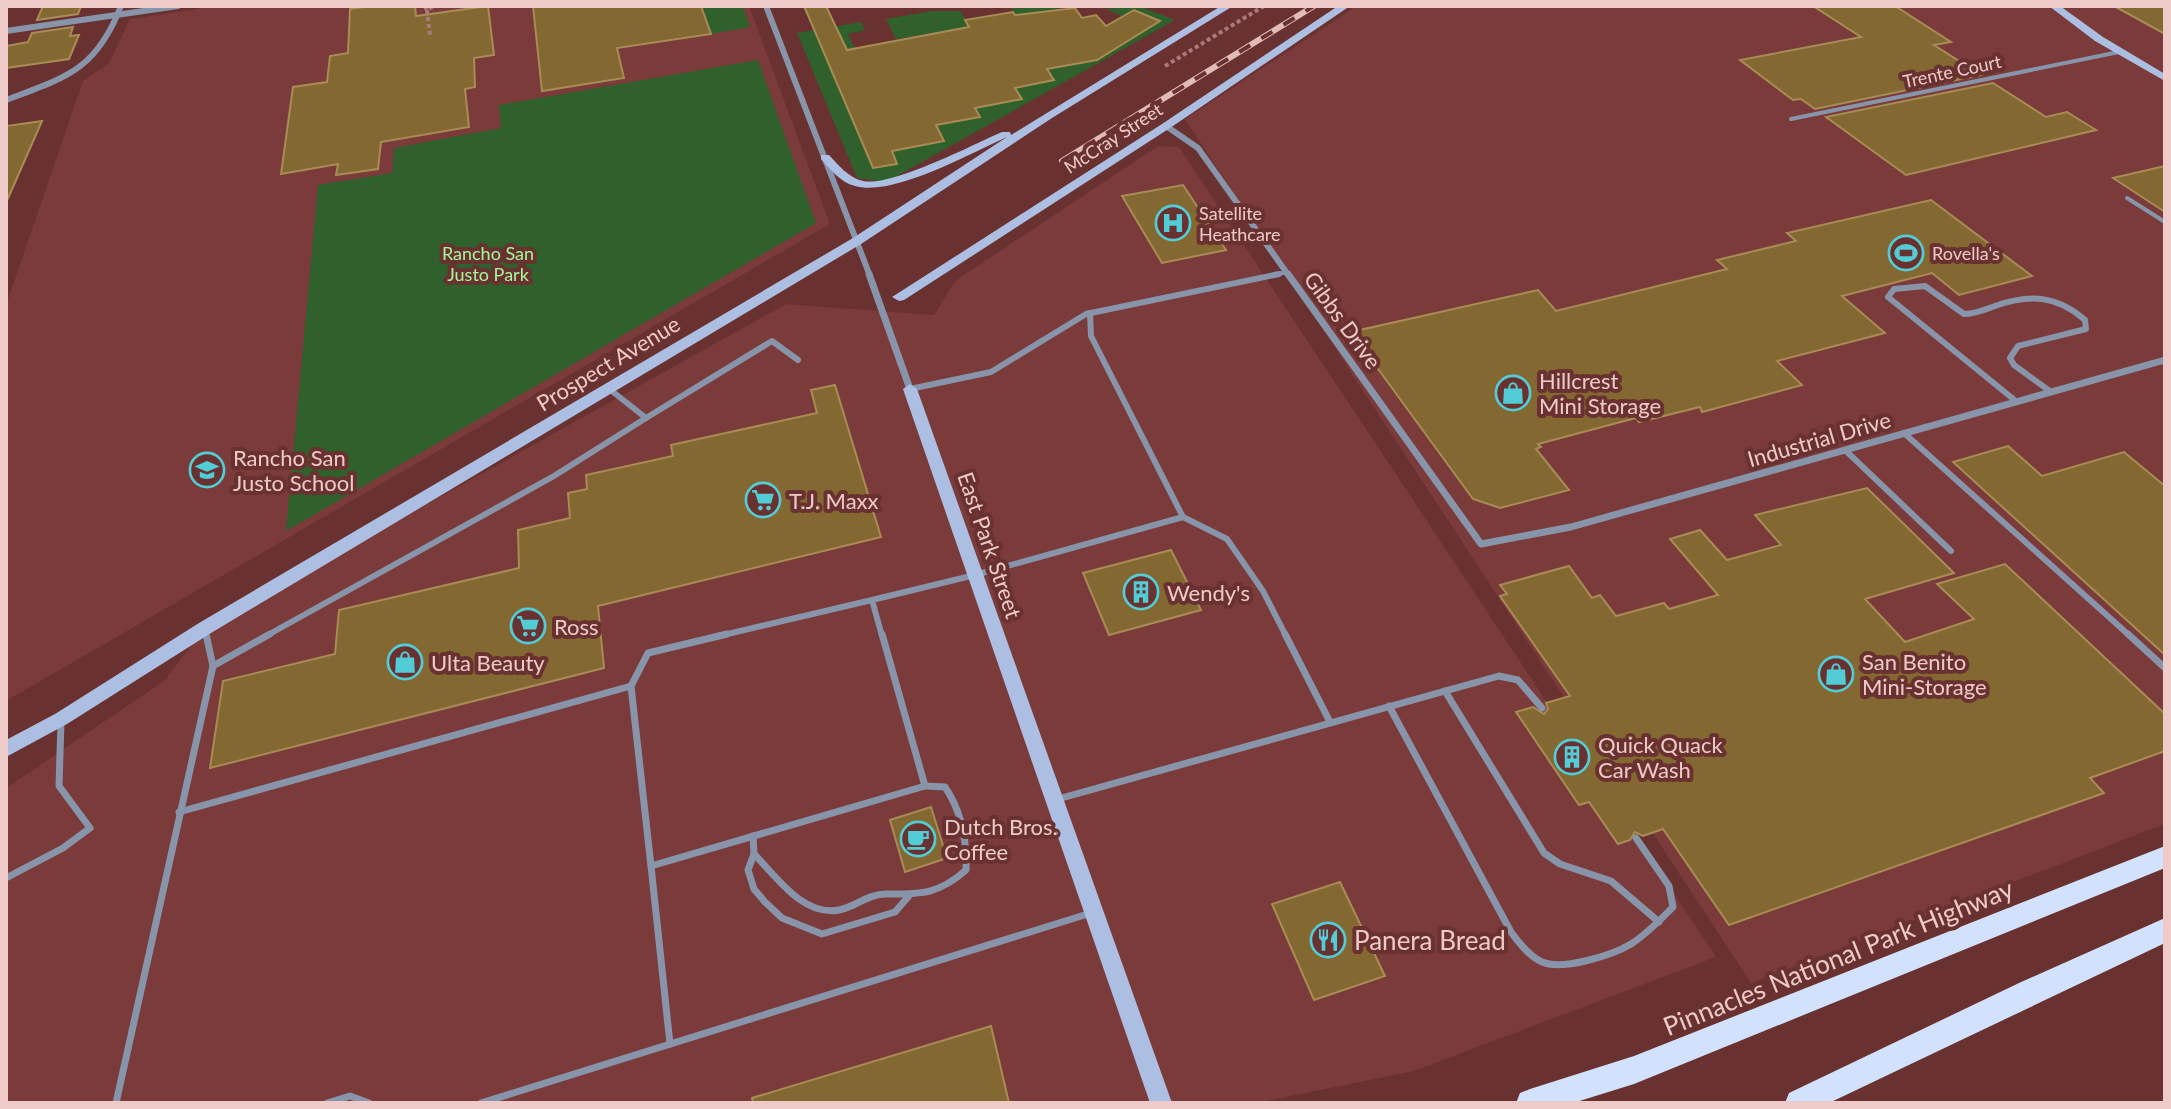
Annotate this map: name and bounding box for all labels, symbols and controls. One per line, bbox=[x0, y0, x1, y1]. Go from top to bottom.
street label: Trente Court bbox=[1901, 50, 2004, 92]
street label: McCray Street bbox=[1060, 98, 1167, 178]
place label: Satellite Heathcare bbox=[1199, 202, 1281, 245]
hospital icon: Satellite Heathcare bbox=[1154, 204, 1192, 242]
sports icon: Rovella's bbox=[1887, 234, 1925, 272]
park label: Rancho San Justo Park bbox=[442, 242, 534, 285]
place label: Rovella's bbox=[1932, 242, 2000, 264]
street label: Gibbs Drive bbox=[1299, 266, 1387, 374]
street label: Prospect Avenue bbox=[531, 310, 685, 416]
place label: Hillcrest Mini Storage bbox=[1539, 367, 1661, 419]
shop icon: Hillcrest Mini Storage bbox=[1494, 374, 1532, 412]
street label: Industrial Drive bbox=[1744, 406, 1894, 472]
place label: Rancho San Justo School bbox=[233, 444, 355, 496]
school or university icon: Rancho San Justo School bbox=[188, 451, 226, 489]
street label: East Park Street bbox=[952, 468, 1028, 622]
supermarket icon: T.J. Maxx bbox=[744, 481, 782, 519]
place label: T.J. Maxx bbox=[789, 487, 879, 514]
building icon: Wendy's bbox=[1122, 573, 1160, 611]
place label: Wendy's bbox=[1167, 579, 1250, 606]
supermarket icon: Ross bbox=[509, 607, 547, 645]
place label: Ross bbox=[554, 613, 599, 640]
shop icon: Ulta Beauty bbox=[386, 643, 424, 681]
place label: San Benito Mini-Storage bbox=[1862, 648, 1987, 700]
place label: Ulta Beauty bbox=[431, 649, 545, 676]
shop icon: San Benito Mini-Storage bbox=[1817, 655, 1855, 693]
place label: Quick Quack Car Wash bbox=[1598, 731, 1723, 783]
building icon: Quick Quack Car Wash bbox=[1553, 738, 1591, 776]
place label: Dutch Bros. Coffee bbox=[944, 813, 1058, 865]
cafe icon: Dutch Bros. Coffee bbox=[899, 820, 937, 858]
street label: Pinnacles National Park Highway bbox=[1658, 872, 2018, 1042]
restaurant icon: Panera Bread bbox=[1309, 921, 1347, 959]
place label: Panera Bread bbox=[1354, 924, 1506, 956]

